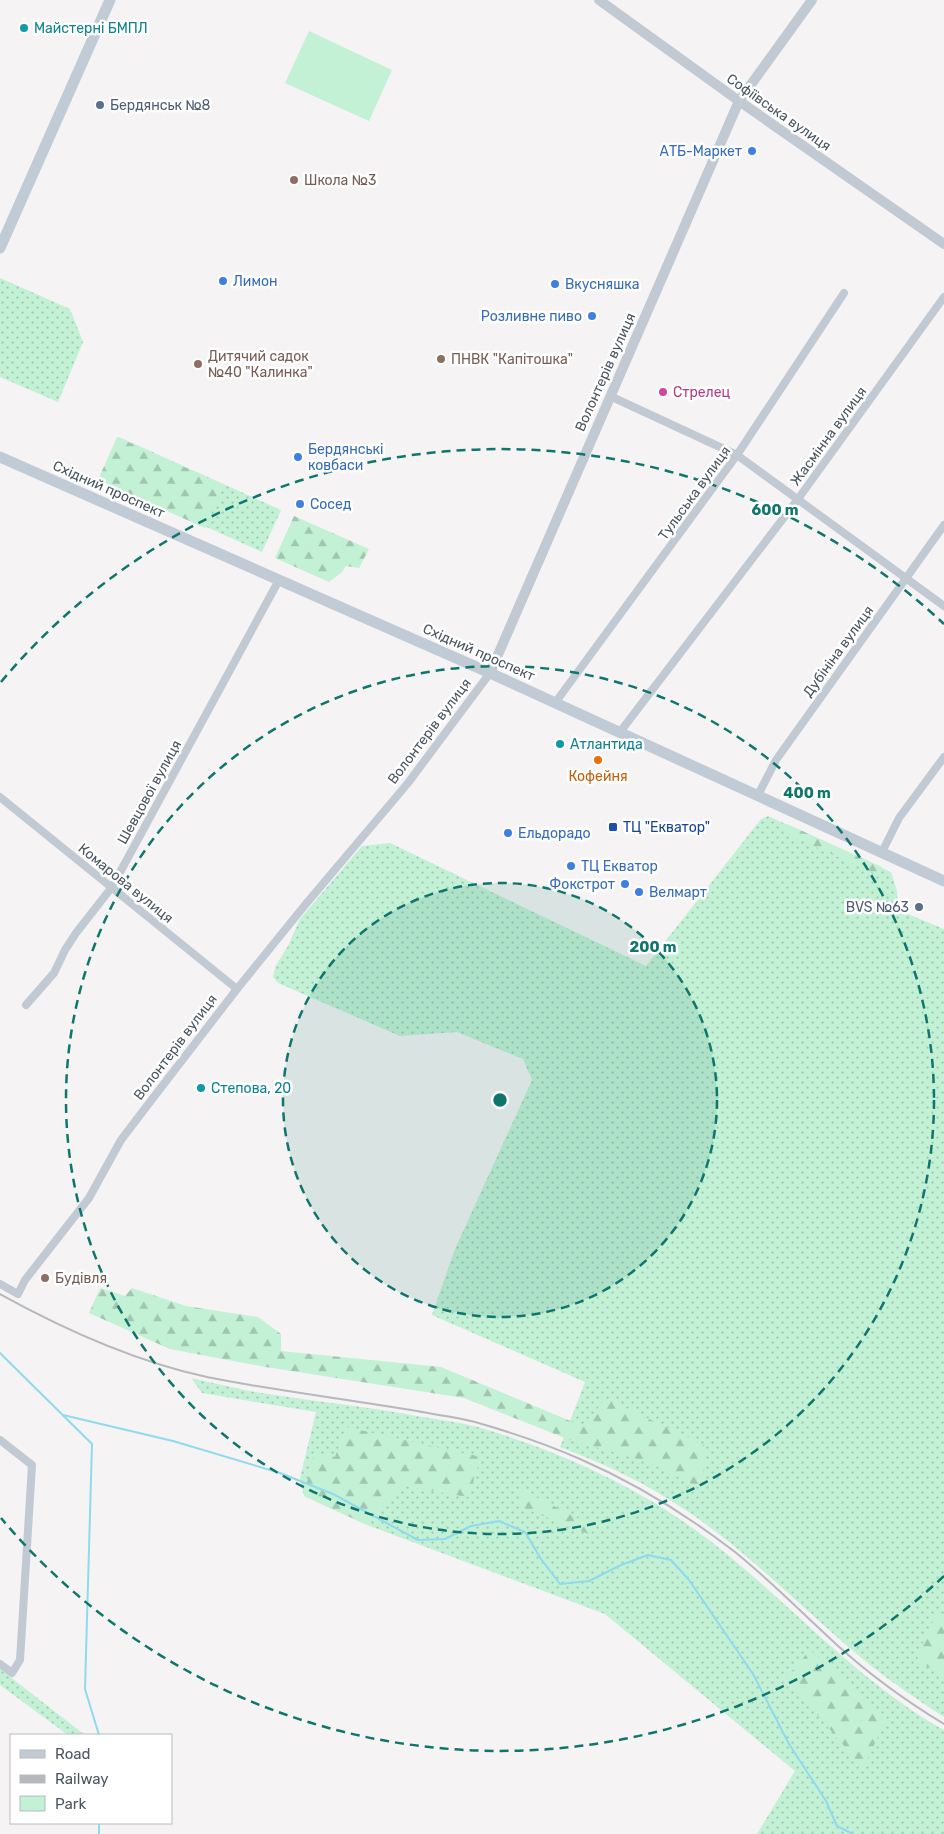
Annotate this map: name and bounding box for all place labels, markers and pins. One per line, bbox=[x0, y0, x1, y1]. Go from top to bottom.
place label: Майстерні БМПЛ bbox=[34, 20, 148, 37]
marker: Майстерні БМПЛ bbox=[18, 22, 30, 34]
place label: Бердянськ №8 bbox=[110, 97, 211, 114]
marker: Бердянськ №8 bbox=[94, 99, 106, 111]
place label: АТБ-Маркет bbox=[660, 143, 742, 160]
marker: АТБ-Маркет bbox=[746, 145, 758, 157]
place label: Школа №3 bbox=[304, 172, 376, 189]
marker: Школа №3 bbox=[288, 174, 300, 186]
place label: Лимон bbox=[233, 273, 278, 290]
marker: Лимон bbox=[217, 275, 229, 287]
place label: Вкусняшка bbox=[565, 276, 639, 293]
marker: Вкусняшка bbox=[549, 278, 561, 290]
place label: Розливне пиво bbox=[481, 308, 582, 325]
marker: Розливне пиво bbox=[586, 310, 598, 322]
place label: Дитячий садок №40 "Калинка" bbox=[208, 348, 313, 381]
place label: ПНВК "Капітошка" bbox=[451, 351, 573, 368]
marker: ПНВК "Капітошка" bbox=[435, 353, 447, 365]
marker: Дитячий садок №40 "Калинка" bbox=[192, 358, 204, 370]
place label: Стрелец bbox=[673, 384, 731, 401]
marker: Стрелец bbox=[657, 386, 669, 398]
place label: Бердянські ковбаси bbox=[308, 441, 383, 474]
marker: Бердянські ковбаси bbox=[292, 451, 304, 463]
place label: Сосед bbox=[310, 496, 351, 513]
marker: Сосед bbox=[294, 498, 306, 510]
place label: Атлантида bbox=[570, 736, 643, 753]
marker: Атлантида bbox=[554, 738, 566, 750]
marker: Кофейня bbox=[592, 754, 604, 766]
place label: Кофейня bbox=[568, 768, 628, 785]
place label: ТЦ "Екватор" bbox=[623, 819, 710, 836]
marker: ТЦ "Екватор" bbox=[607, 821, 619, 833]
place label: Ельдорадо bbox=[518, 825, 591, 842]
marker: Ельдорадо bbox=[502, 827, 514, 839]
place label: ТЦ Екватор bbox=[581, 858, 658, 875]
marker: ТЦ Екватор bbox=[565, 860, 577, 872]
place label: Фокстрот bbox=[549, 876, 615, 893]
marker: Фокстрот bbox=[619, 878, 631, 890]
place label: Велмарт bbox=[649, 884, 707, 901]
marker: Велмарт bbox=[633, 886, 645, 898]
place label: BVS №63 bbox=[846, 899, 909, 916]
marker: BVS №63 bbox=[913, 901, 925, 913]
place label: Степова, 20 bbox=[211, 1080, 291, 1097]
marker: Степова, 20 bbox=[195, 1082, 207, 1094]
centre of rings bbox=[491, 1091, 509, 1109]
place label: Будівля bbox=[55, 1270, 107, 1287]
marker: Будівля bbox=[39, 1272, 51, 1284]

